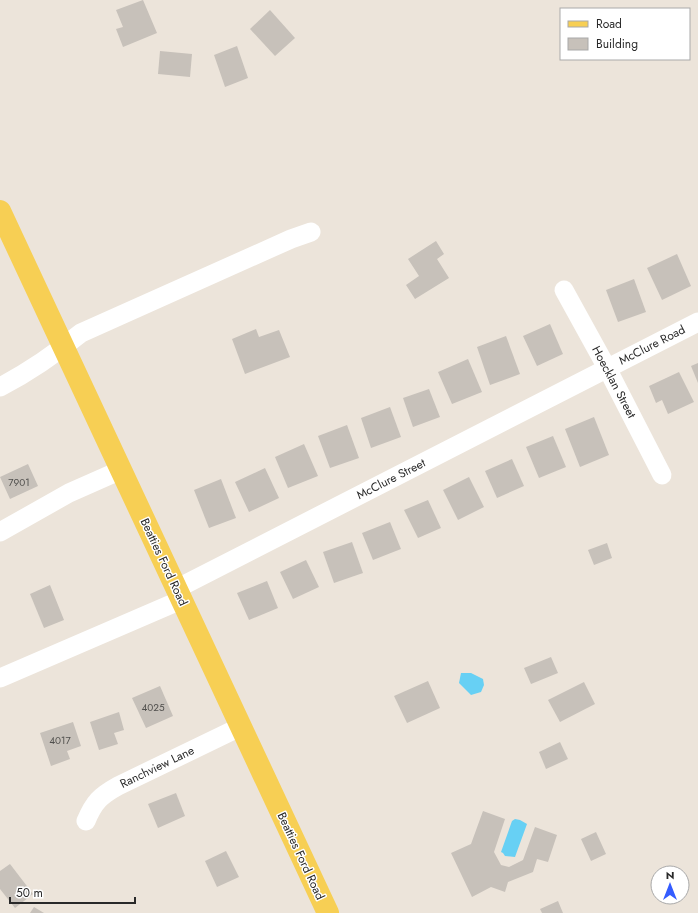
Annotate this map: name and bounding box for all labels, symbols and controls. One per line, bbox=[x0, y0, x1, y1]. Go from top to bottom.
legend bbox=[560, 8, 690, 60]
text: Road bbox=[596, 15, 622, 33]
text: Building bbox=[596, 35, 638, 53]
street label: McClure Road bbox=[616, 321, 688, 369]
street label: Hoecklan Street bbox=[587, 343, 641, 421]
street label: McClure Street bbox=[353, 454, 429, 504]
house number: 7901 bbox=[8, 475, 30, 490]
street label: Beatties Ford Road bbox=[136, 515, 192, 609]
house number: 4025 bbox=[141, 700, 165, 715]
house number: 4017 bbox=[49, 733, 72, 748]
street label: Ranchview Lane bbox=[117, 741, 197, 793]
street label: Beatties Ford Road bbox=[273, 809, 329, 903]
north arrow bbox=[650, 865, 690, 905]
text: N bbox=[666, 867, 674, 883]
scale bar bbox=[10, 879, 135, 905]
text: 50 m bbox=[16, 884, 43, 902]

